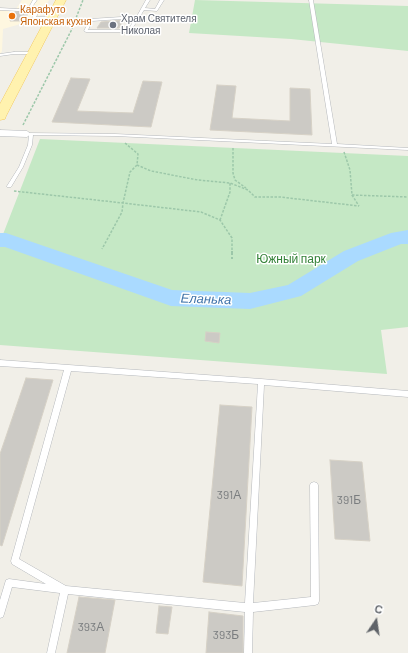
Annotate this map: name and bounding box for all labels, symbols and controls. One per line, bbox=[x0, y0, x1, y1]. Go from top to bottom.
place label: Карафуто Японская кухня bbox=[20, 4, 92, 28]
marker: Карафуто Японская кухня bbox=[7, 11, 17, 21]
place label: Храм Святителя Николая bbox=[121, 13, 197, 36]
marker: Храм Святителя Николая bbox=[108, 20, 118, 30]
park label: Южный парк bbox=[256, 252, 326, 266]
water label: Еланька bbox=[180, 290, 232, 308]
house number: 391А bbox=[217, 488, 241, 502]
house number: 391Б bbox=[337, 493, 361, 507]
north arrow bbox=[356, 601, 396, 641]
text: С bbox=[373, 602, 384, 616]
house number: 393А bbox=[78, 620, 104, 634]
house number: 393Б bbox=[213, 628, 239, 642]

